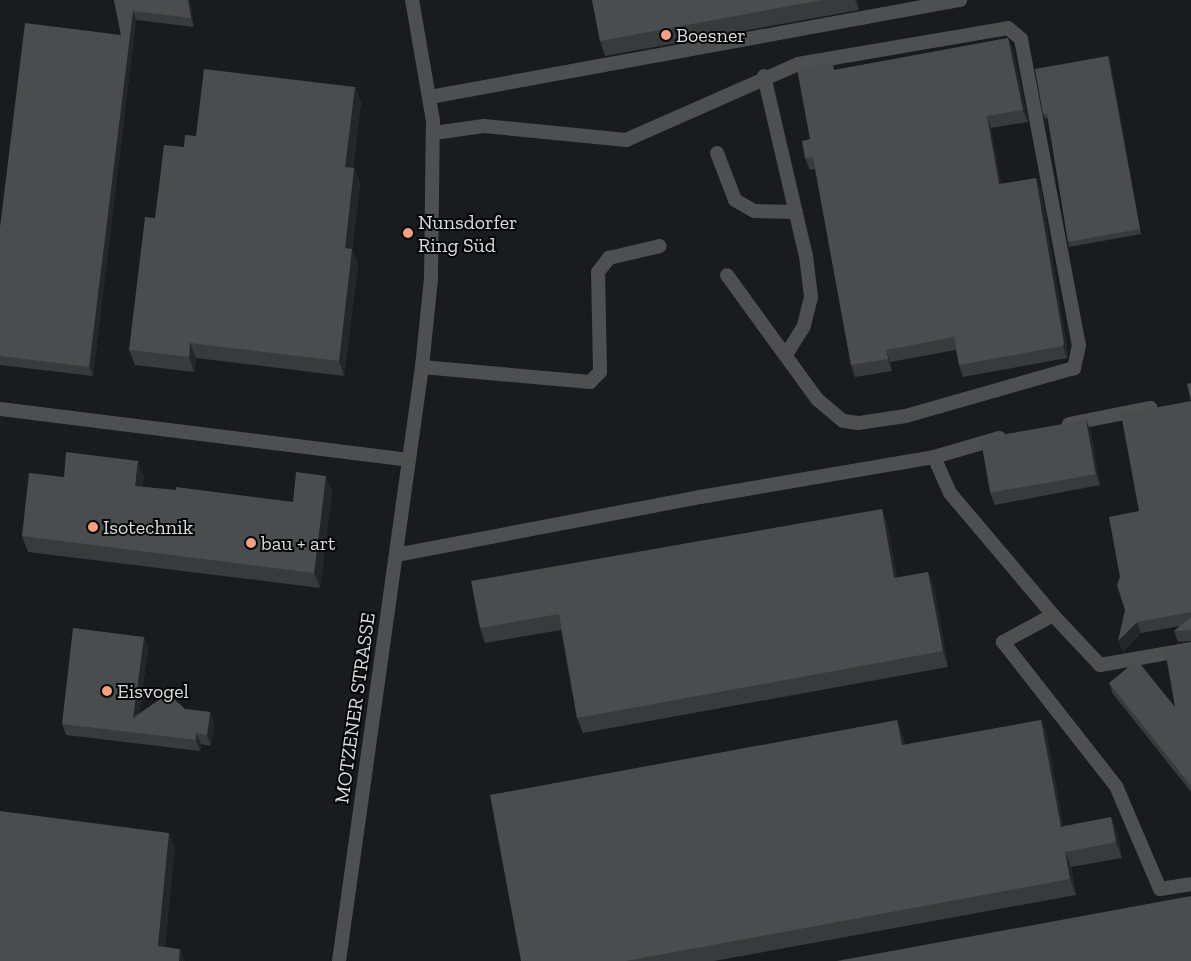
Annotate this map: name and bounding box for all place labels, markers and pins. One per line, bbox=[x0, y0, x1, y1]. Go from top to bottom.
place label: Boesner bbox=[676, 23, 746, 47]
marker: Boesner bbox=[660, 29, 672, 41]
place label: Nunsdorfer Ring Süd bbox=[418, 210, 517, 257]
marker: Nunsdorfer Ring Süd bbox=[402, 227, 414, 239]
place label: Isotechnik bbox=[103, 515, 193, 539]
marker: Isotechnik bbox=[87, 521, 99, 533]
place label: bau + art bbox=[261, 531, 336, 555]
marker: bau + art bbox=[245, 537, 257, 549]
place label: Eisvogel bbox=[117, 679, 189, 703]
marker: Eisvogel bbox=[101, 685, 113, 697]

